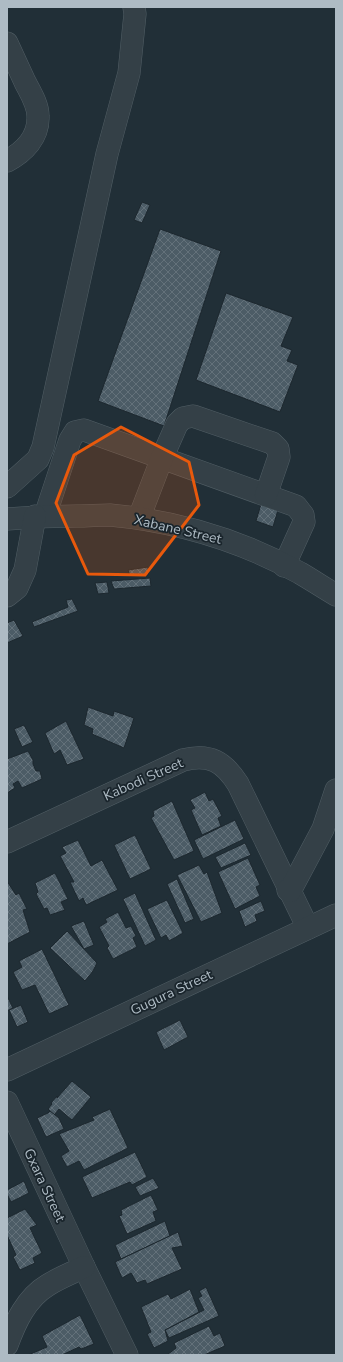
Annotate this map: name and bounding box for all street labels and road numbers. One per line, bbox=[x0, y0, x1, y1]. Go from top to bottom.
street label: Xabane Street bbox=[132, 510, 224, 549]
street label: Kabodi Street bbox=[100, 753, 186, 805]
street label: Gugura Street bbox=[127, 965, 215, 1020]
street label: Gxara Street bbox=[19, 1145, 70, 1225]

